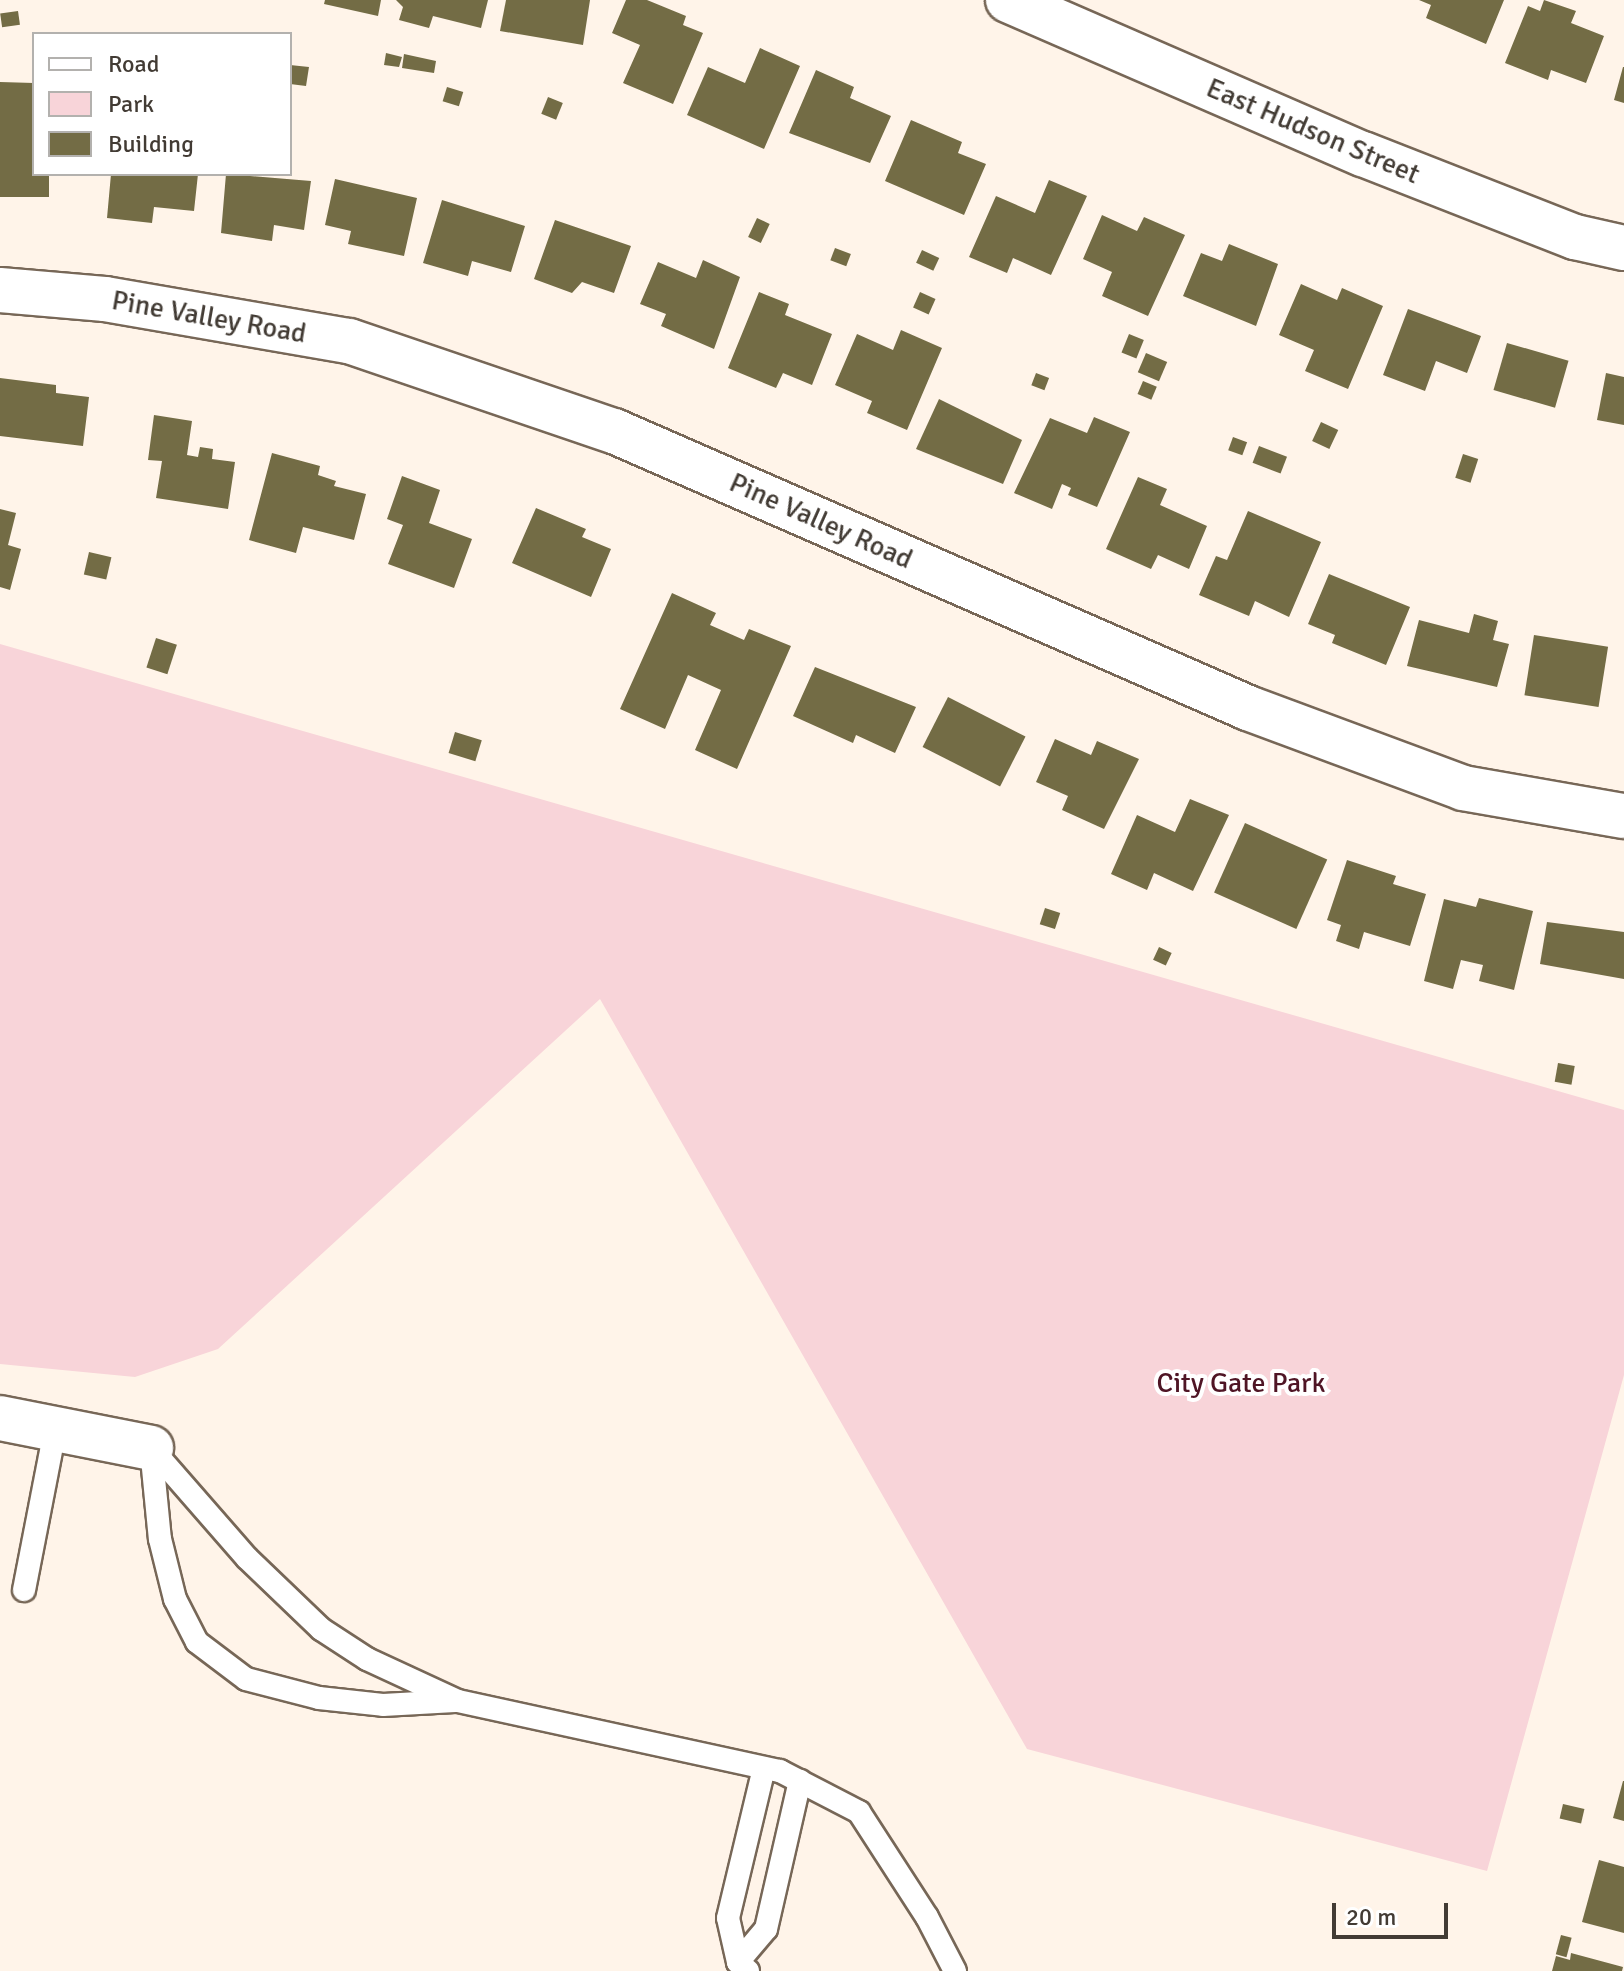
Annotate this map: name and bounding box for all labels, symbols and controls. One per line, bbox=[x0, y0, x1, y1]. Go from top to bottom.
legend bbox=[32, 32, 292, 176]
text: Road bbox=[108, 49, 159, 79]
street label: East Hudson Street bbox=[1201, 71, 1425, 191]
text: Park bbox=[108, 89, 154, 119]
text: Building bbox=[108, 129, 194, 159]
street label: Pine Valley Road bbox=[109, 283, 309, 351]
street label: Pine Valley Road bbox=[724, 466, 918, 576]
park label: City Gate Park bbox=[1157, 1366, 1325, 1400]
scale bar bbox=[1336, 1887, 1452, 1937]
text: 20 m bbox=[1346, 1902, 1396, 1932]

